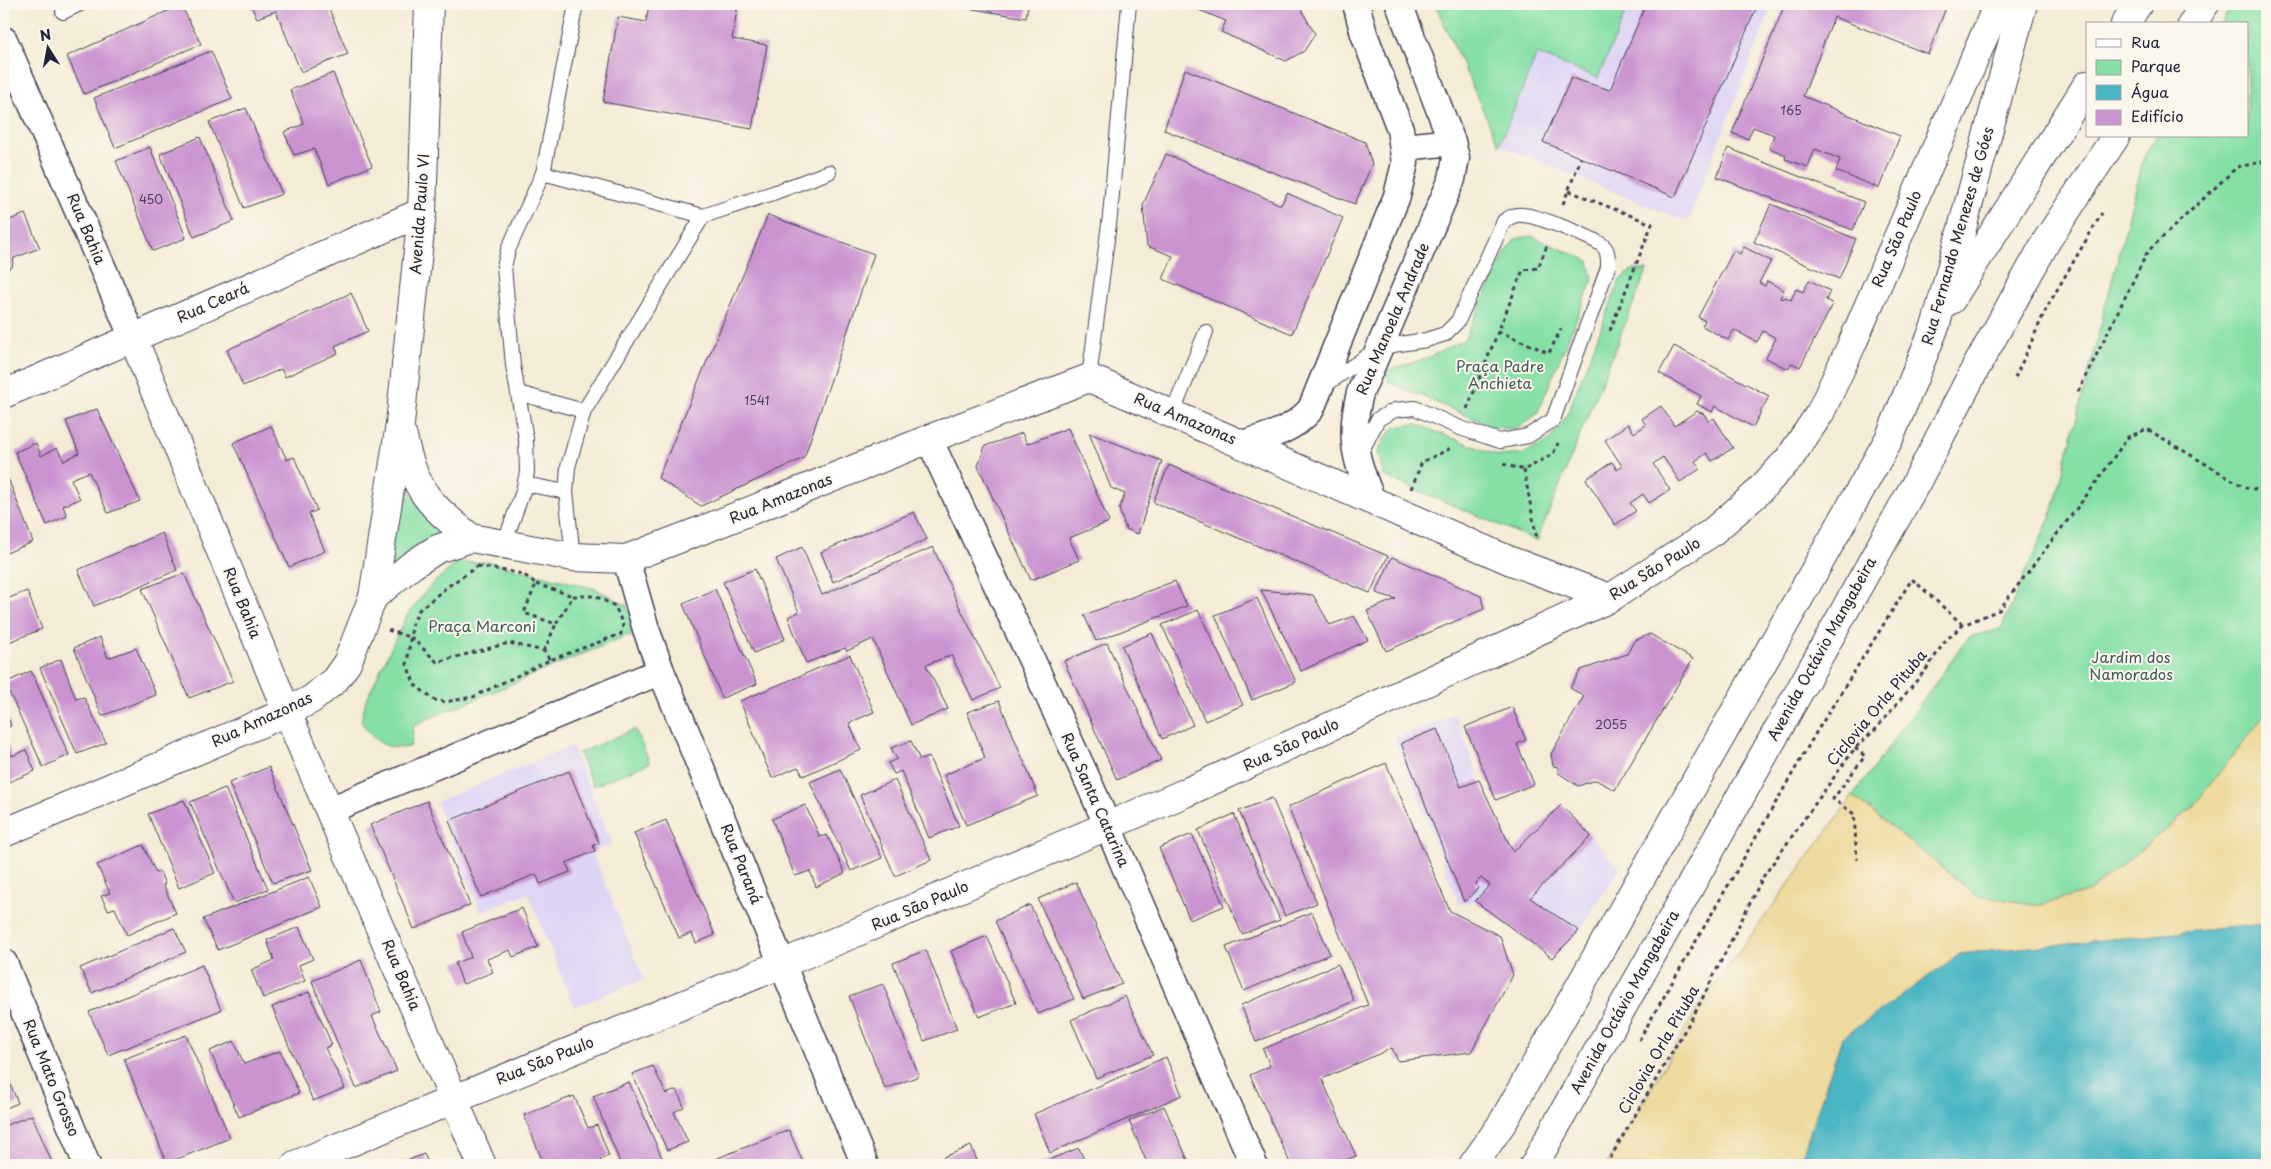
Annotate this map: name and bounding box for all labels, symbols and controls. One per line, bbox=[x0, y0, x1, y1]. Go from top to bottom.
north arrow bbox=[22, 22, 72, 72]
legend bbox=[2086, 22, 2248, 138]
text: N bbox=[38, 23, 53, 46]
text: Rua bbox=[2131, 30, 2160, 53]
text: Parque bbox=[2131, 54, 2181, 77]
text: Água bbox=[2131, 80, 2169, 103]
house number: 165 bbox=[1780, 101, 1802, 119]
text: Edifício bbox=[2131, 104, 2184, 127]
street label: Rua Fernando Menezes de Góes bbox=[1914, 124, 1999, 347]
street label: Avenida Paulo VI bbox=[403, 153, 434, 275]
street label: Rua São Paulo bbox=[1865, 186, 1926, 291]
street label: Rua Bahia bbox=[62, 189, 113, 268]
house number: 450 bbox=[139, 190, 163, 208]
street label: Rua Manoela Andrade bbox=[1349, 239, 1434, 398]
street label: Rua Ceará bbox=[173, 275, 253, 328]
park label: Praça Padre Anchieta bbox=[1456, 354, 1544, 394]
street label: Rua Amazonas bbox=[1131, 386, 1240, 450]
house number: 1541 bbox=[745, 391, 769, 409]
street label: Rua Amazonas bbox=[726, 466, 835, 529]
street label: Rua São Paulo bbox=[1604, 531, 1704, 605]
street label: Avenida Octávio Mangabeira bbox=[1760, 551, 1881, 744]
street label: Rua Bahia bbox=[219, 563, 268, 642]
park label: Praça Marconi bbox=[428, 614, 536, 637]
street label: Ciclovia Orla Pituba bbox=[1820, 643, 1932, 770]
park label: Jardim dos Namorados bbox=[2089, 645, 2173, 685]
street label: Rua Amazonas bbox=[207, 685, 316, 752]
street label: Rua São Paulo bbox=[1239, 711, 1342, 776]
house number: 2055 bbox=[1595, 715, 1627, 733]
street label: Rua Santa Catarina bbox=[1056, 728, 1137, 871]
street label: Rua Paraná bbox=[716, 820, 769, 908]
street label: Rua São Paulo bbox=[867, 874, 972, 935]
street label: Avenida Octávio Mangabeira bbox=[1563, 904, 1684, 1097]
street label: Rua Bahia bbox=[377, 935, 428, 1014]
street label: Ciclovia Orla Pituba bbox=[1611, 980, 1704, 1118]
street label: Rua Mato Grosso bbox=[18, 1015, 86, 1140]
street label: Rua São Paulo bbox=[492, 1030, 597, 1090]

